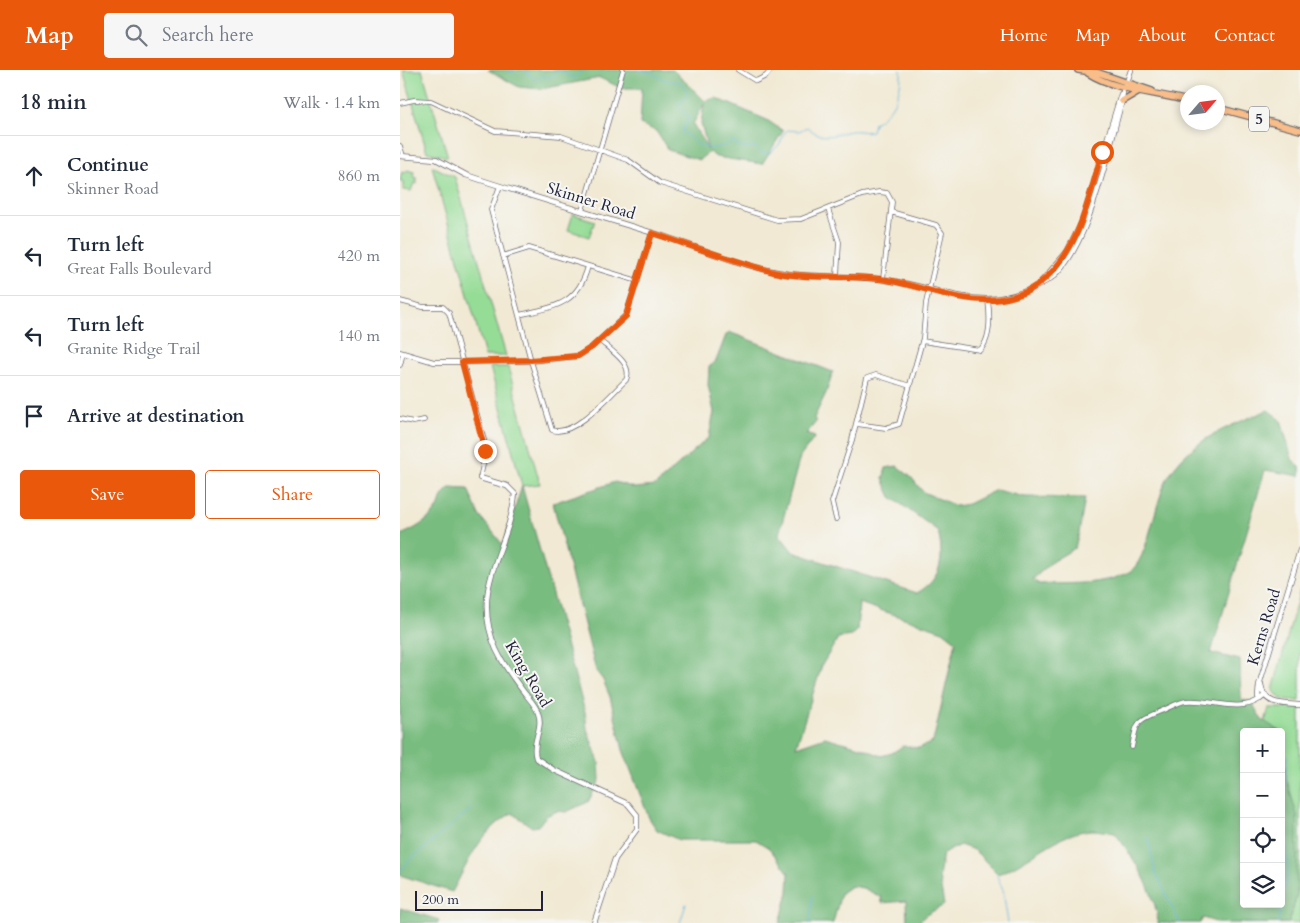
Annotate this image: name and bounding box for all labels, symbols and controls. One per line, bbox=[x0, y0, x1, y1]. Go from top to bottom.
search box bbox=[104, 13, 454, 58]
text: Map bbox=[25, 19, 74, 52]
icon: search bbox=[122, 21, 150, 49]
text: Search here bbox=[162, 22, 254, 48]
text: Home bbox=[1000, 23, 1048, 48]
text: Map bbox=[1076, 23, 1110, 48]
text: About bbox=[1138, 23, 1186, 48]
text: Contact bbox=[1214, 23, 1275, 48]
north arrow bbox=[1180, 85, 1225, 130]
text: 18 min bbox=[20, 88, 87, 117]
text: Walk · 1.4 km bbox=[283, 92, 380, 114]
road number: 5 bbox=[1249, 106, 1269, 132]
route start bbox=[1091, 141, 1114, 164]
text: Continue bbox=[67, 152, 149, 178]
icon: ahead bbox=[20, 162, 48, 190]
text: 860 m bbox=[338, 165, 380, 187]
street label: Skinner Road bbox=[544, 177, 639, 225]
text: Skinner Road bbox=[67, 178, 159, 200]
text: Turn left bbox=[67, 232, 144, 258]
icon: left bbox=[20, 242, 48, 270]
text: 420 m bbox=[338, 245, 380, 267]
text: Great Falls Boulevard bbox=[67, 258, 212, 280]
text: Turn left bbox=[67, 312, 144, 338]
icon: left bbox=[20, 322, 48, 350]
text: 140 m bbox=[338, 325, 380, 347]
text: Granite Ridge Trail bbox=[67, 338, 200, 360]
icon: arrive bbox=[20, 402, 48, 430]
text: Arrive at destination bbox=[67, 403, 244, 429]
route end bbox=[474, 440, 497, 463]
button: Save bbox=[20, 470, 195, 519]
button: Share bbox=[205, 470, 380, 519]
street label: Kerns Road bbox=[1242, 586, 1286, 668]
street label: King Road bbox=[500, 637, 557, 712]
map controls bbox=[1240, 728, 1285, 908]
button: + bbox=[1240, 728, 1285, 773]
button: − bbox=[1240, 773, 1285, 818]
button: locate bbox=[1240, 818, 1285, 863]
button: layers bbox=[1240, 863, 1285, 908]
scale bar bbox=[415, 888, 542, 911]
text: 200 m bbox=[422, 890, 459, 909]

